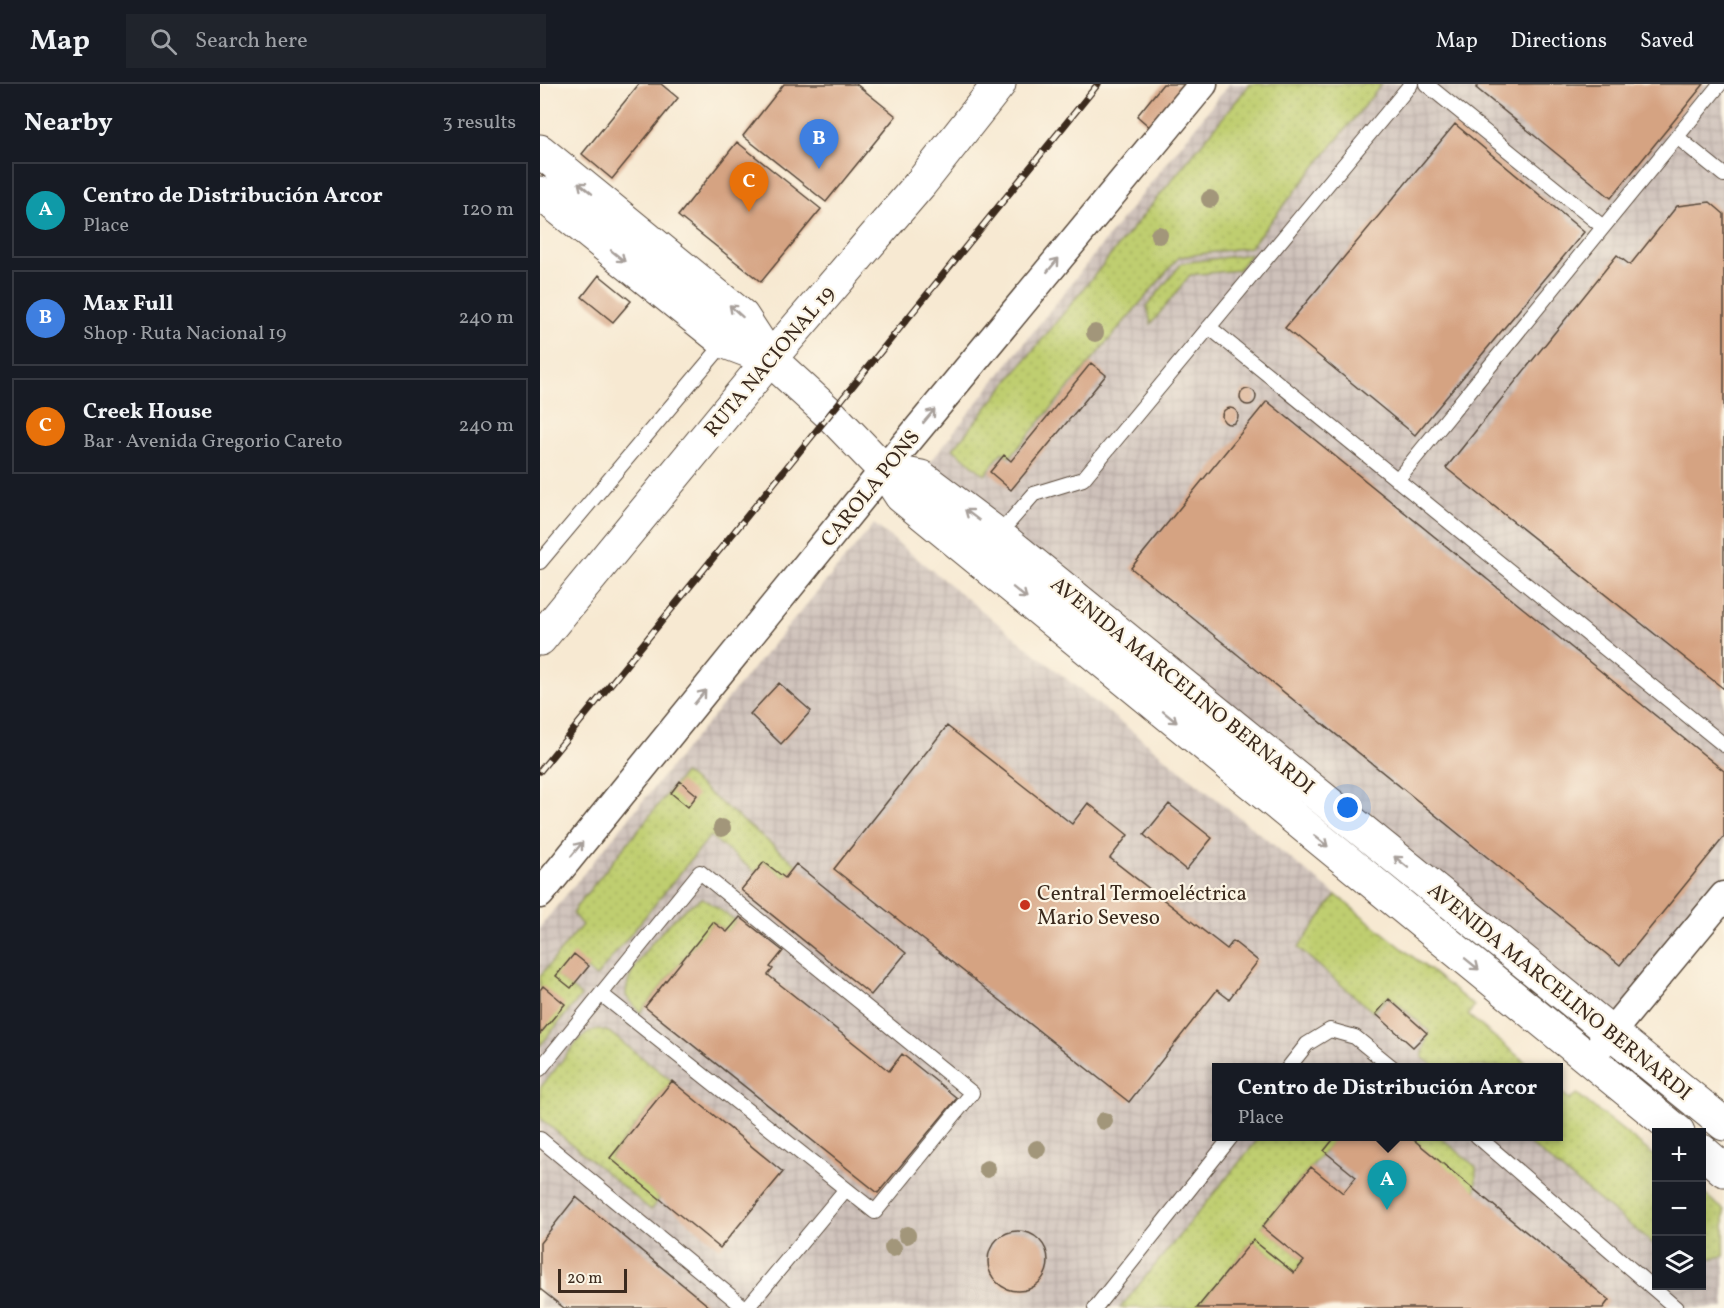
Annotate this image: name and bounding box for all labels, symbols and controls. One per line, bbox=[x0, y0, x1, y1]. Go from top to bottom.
search box bbox=[126, 14, 546, 68]
text: Map bbox=[30, 22, 90, 61]
icon: search bbox=[147, 25, 180, 58]
text: Search here bbox=[195, 26, 308, 57]
text: Map bbox=[1436, 27, 1478, 56]
text: Directions bbox=[1511, 27, 1607, 56]
text: Saved bbox=[1640, 27, 1694, 56]
text: Nearby bbox=[24, 105, 113, 141]
text: 3 results bbox=[442, 109, 516, 137]
pin: B bbox=[800, 120, 838, 169]
pin: C bbox=[730, 162, 768, 212]
text: Centro de Distribución Arcor bbox=[83, 181, 383, 212]
one-way arrow bbox=[578, 181, 594, 194]
text: A bbox=[38, 196, 53, 224]
text: 120 m bbox=[462, 196, 514, 224]
text: Place bbox=[83, 212, 129, 240]
one-way arrow bbox=[610, 249, 626, 262]
one-way arrow bbox=[1046, 258, 1060, 273]
street label: RUTA NACIONAL 19 bbox=[698, 280, 842, 444]
text: Max Full bbox=[83, 289, 174, 320]
text: B bbox=[39, 304, 52, 332]
text: 240 m bbox=[459, 304, 514, 332]
one-way arrow bbox=[728, 305, 744, 318]
text: Shop · Ruta Nacional 19 bbox=[83, 320, 286, 348]
text: Creek House bbox=[83, 397, 212, 428]
one-way arrow bbox=[922, 408, 935, 424]
text: C bbox=[39, 412, 52, 440]
text: 240 m bbox=[459, 412, 514, 440]
street label: CAROLA PONS bbox=[815, 424, 928, 554]
text: Bar · Avenida Gregorio Careto bbox=[83, 428, 342, 456]
one-way arrow bbox=[964, 509, 980, 522]
street label: AVENIDA MARCELINO BERNARDI bbox=[1044, 570, 1320, 802]
one-way arrow bbox=[1012, 586, 1027, 600]
one-way arrow bbox=[693, 689, 706, 705]
one-way arrow bbox=[1162, 710, 1178, 723]
your location bbox=[1333, 793, 1362, 822]
one-way arrow bbox=[1313, 834, 1329, 847]
one-way arrow bbox=[570, 841, 583, 857]
one-way arrow bbox=[1394, 856, 1410, 869]
street label: AVENIDA MARCELINO BERNARDI bbox=[1421, 876, 1697, 1108]
place label: Central Termoeléctrica Mario Seveso bbox=[1037, 880, 1247, 933]
marker: Central Termoeléctrica Mario Seveso bbox=[1018, 898, 1032, 912]
one-way arrow bbox=[1464, 958, 1480, 971]
popup bbox=[1212, 1063, 1563, 1141]
text: Centro de Distribución Arcor bbox=[1238, 1073, 1537, 1104]
text: Place bbox=[1238, 1104, 1284, 1132]
map controls bbox=[1652, 1128, 1706, 1290]
button: + bbox=[1652, 1128, 1706, 1182]
pin: A bbox=[1368, 1160, 1406, 1210]
button: − bbox=[1652, 1182, 1706, 1236]
button: layers bbox=[1652, 1236, 1706, 1290]
scale bar bbox=[558, 1266, 627, 1294]
text: 20 m bbox=[567, 1268, 602, 1290]

